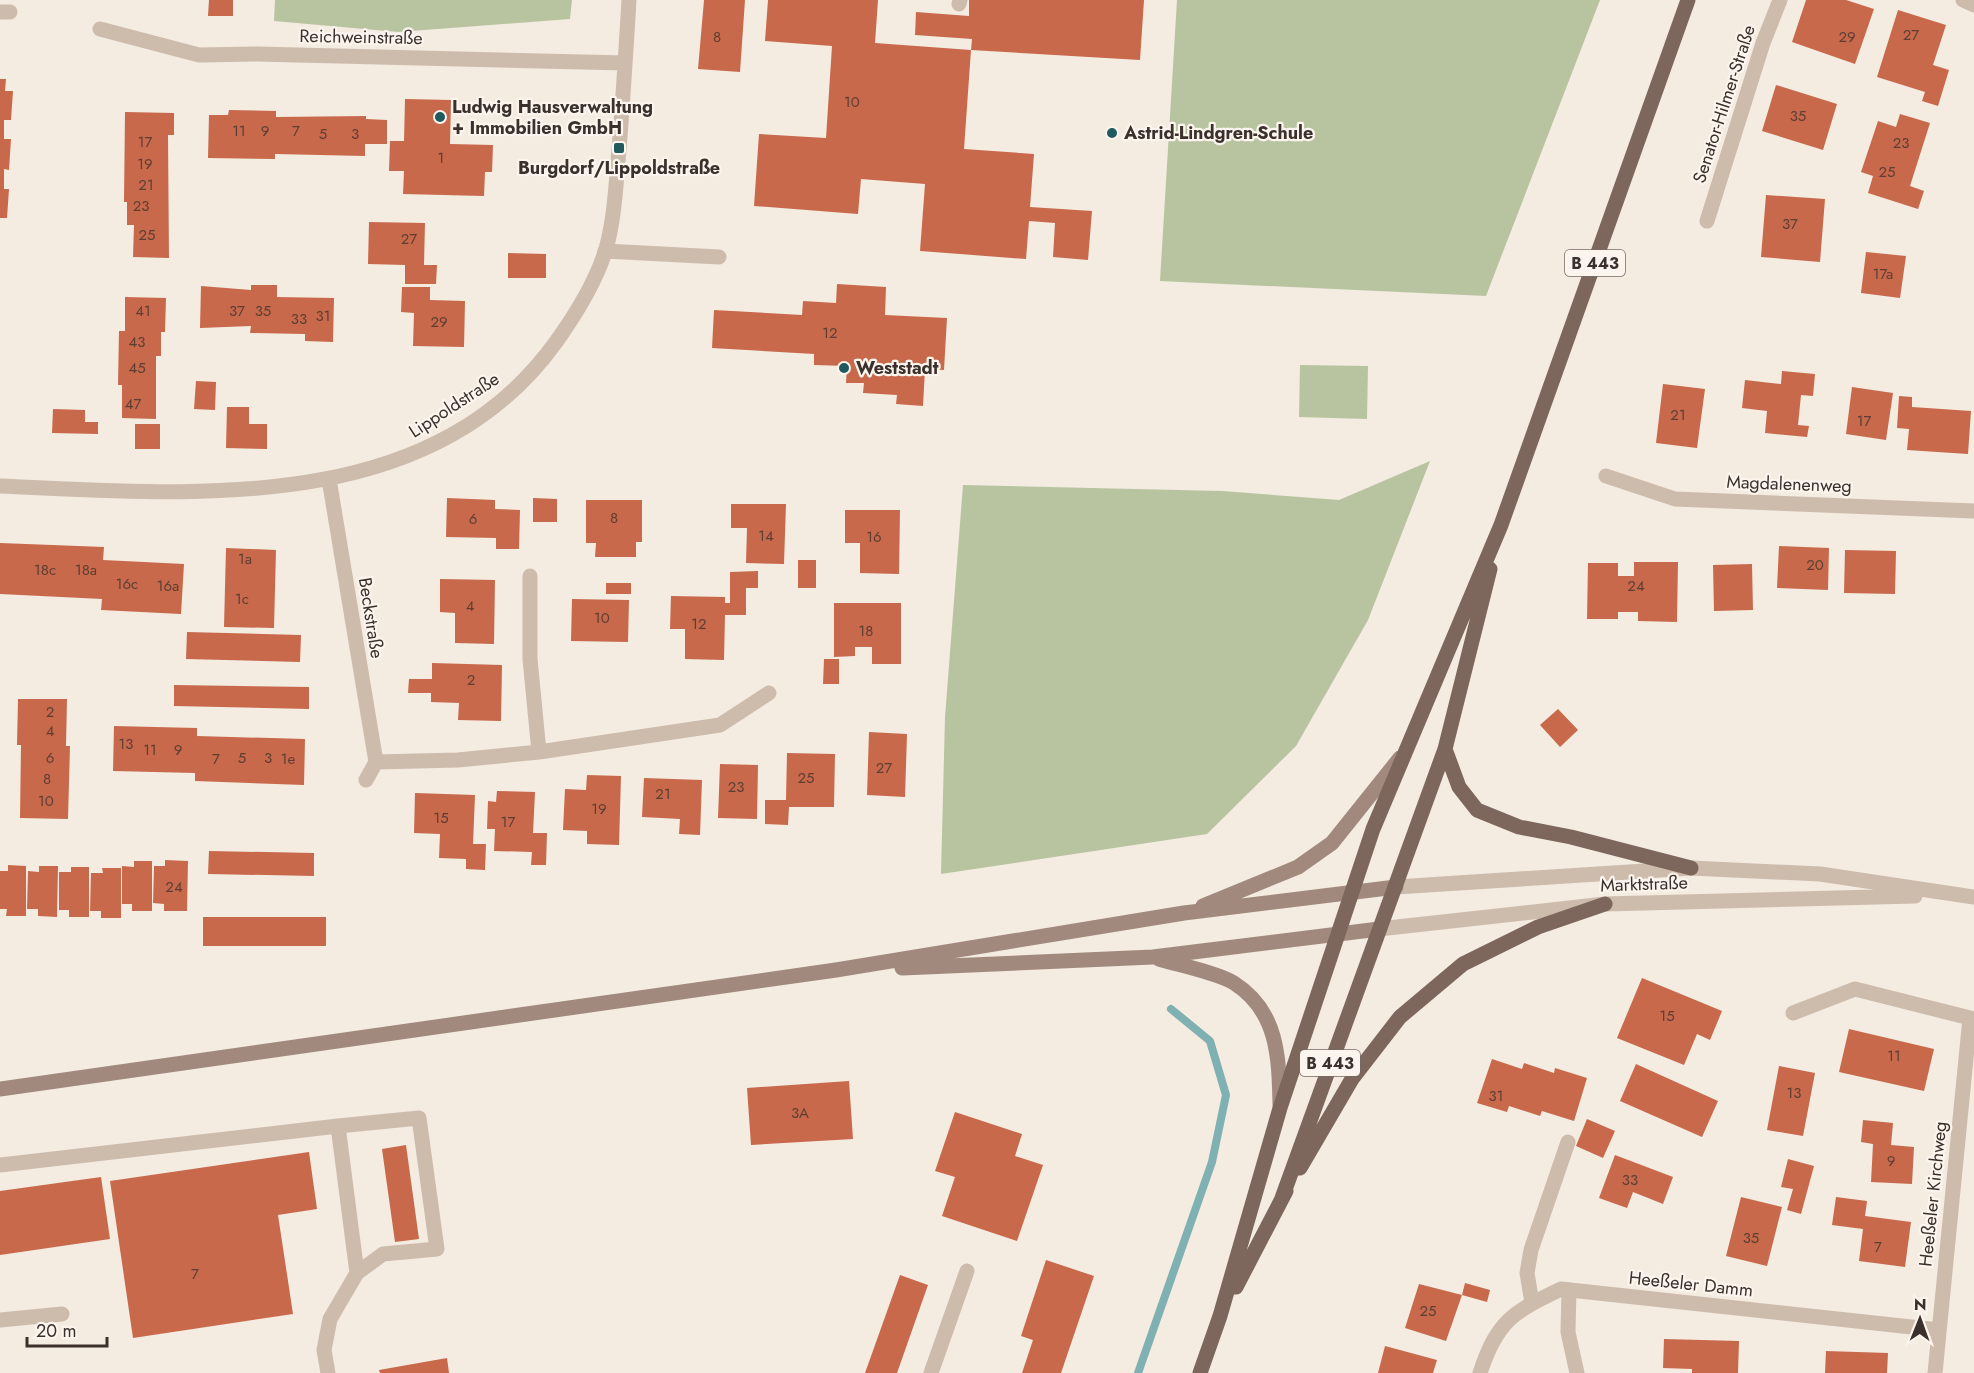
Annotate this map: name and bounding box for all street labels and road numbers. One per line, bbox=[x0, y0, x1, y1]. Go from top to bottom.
street label: Senator-Hilmer-Straße bbox=[1686, 22, 1762, 186]
street label: Reichweinstraße bbox=[299, 23, 423, 51]
road number: B 443 bbox=[1565, 250, 1625, 276]
street label: Lippoldstraße bbox=[404, 366, 504, 444]
street label: Magdalenenweg bbox=[1726, 469, 1852, 499]
street label: Beckstraße bbox=[352, 576, 390, 660]
street label: Marktstraße bbox=[1600, 869, 1688, 899]
road number: B 443 bbox=[1300, 1050, 1360, 1076]
street label: Heeßeler Kirchweg bbox=[1912, 1120, 1954, 1268]
street label: Heeßeler Damm bbox=[1628, 1265, 1754, 1303]

